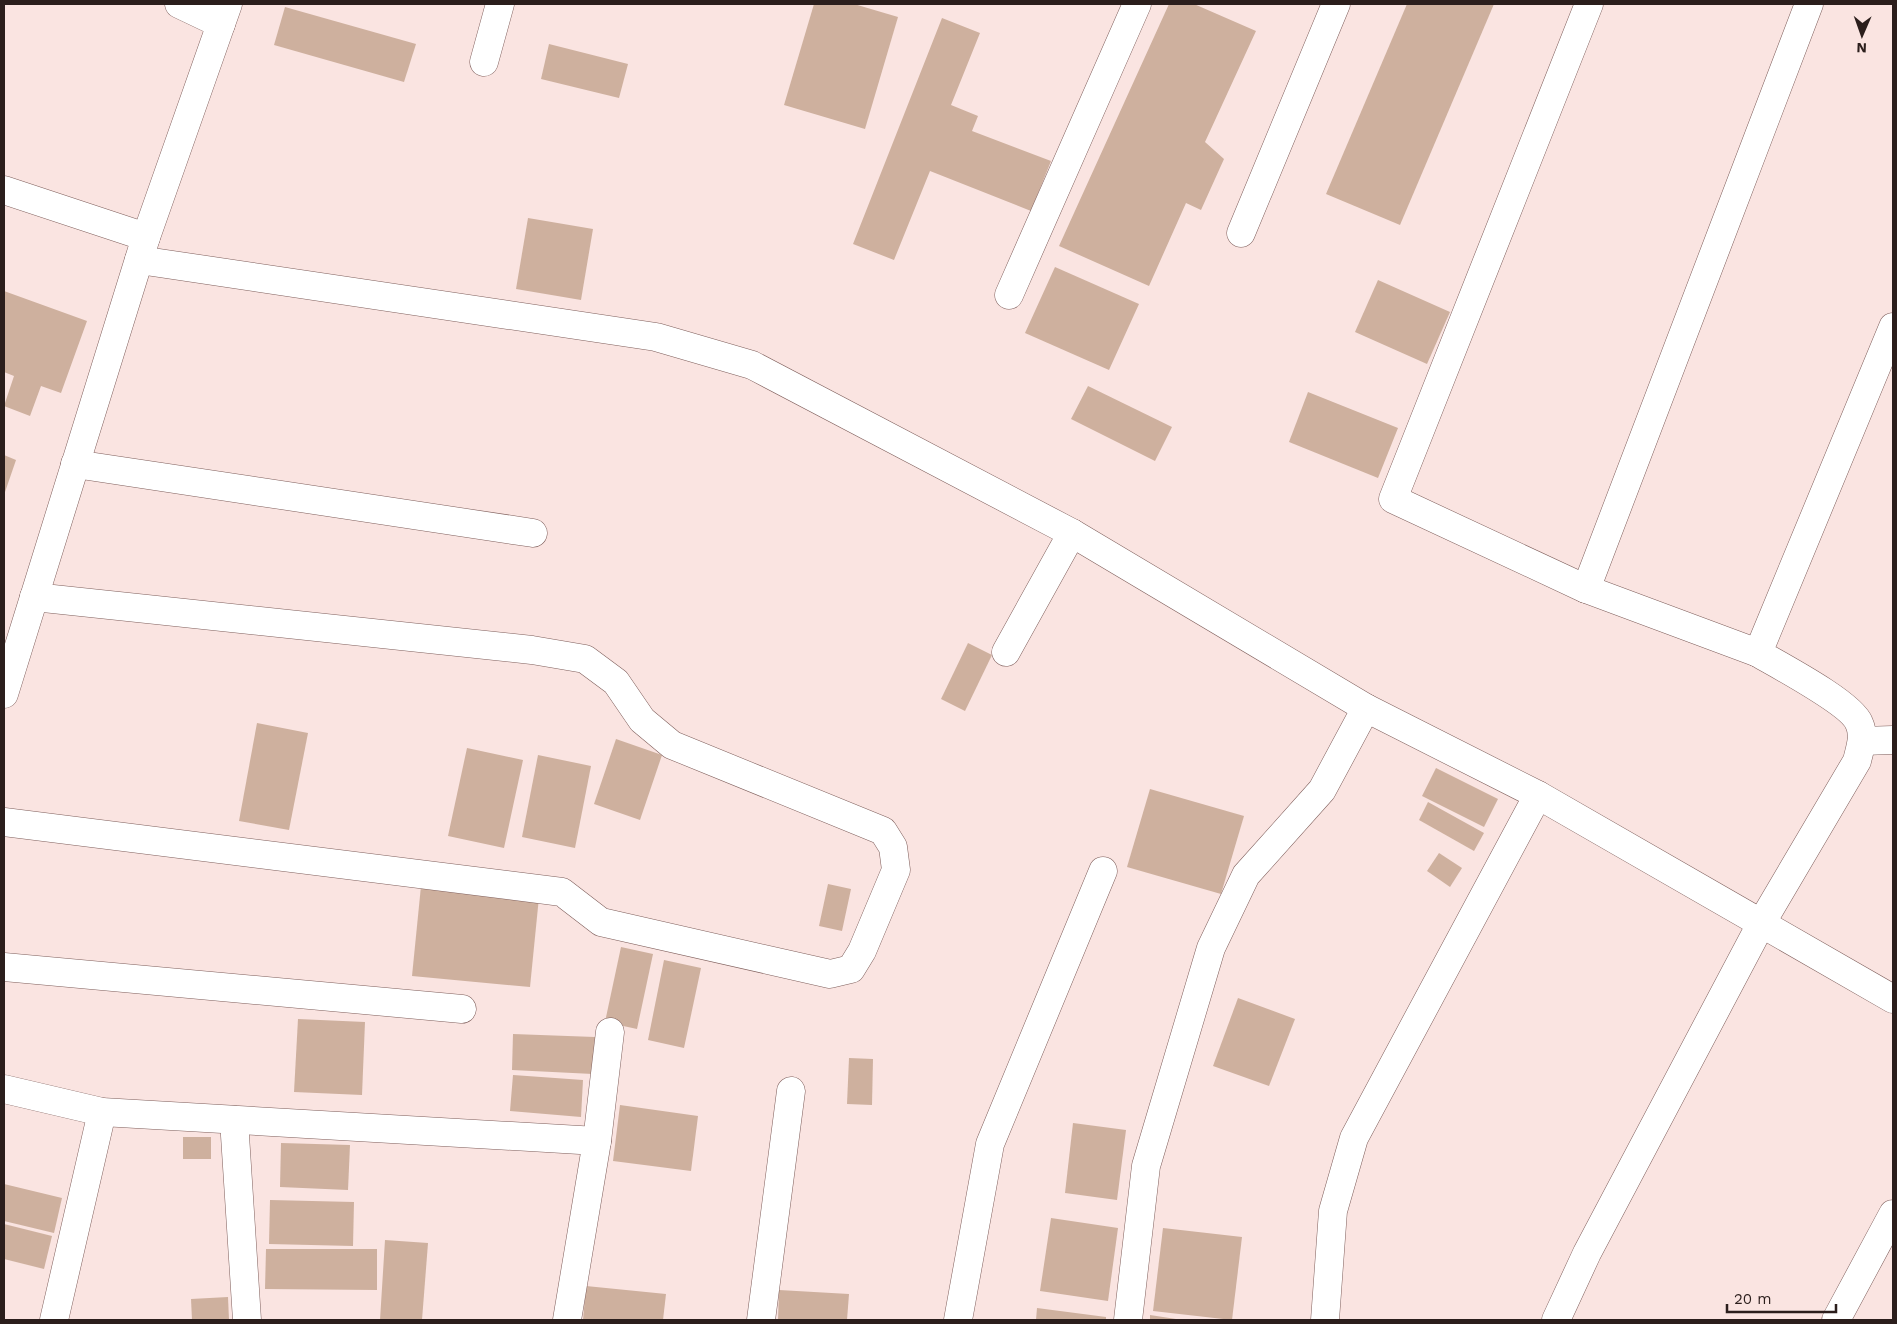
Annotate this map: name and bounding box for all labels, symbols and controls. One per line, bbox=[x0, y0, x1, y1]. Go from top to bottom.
north arrow bbox=[1837, 10, 1887, 60]
text: N bbox=[1856, 40, 1867, 56]
scale bar bbox=[1727, 1282, 1836, 1314]
text: 20 m bbox=[1734, 1290, 1772, 1308]

